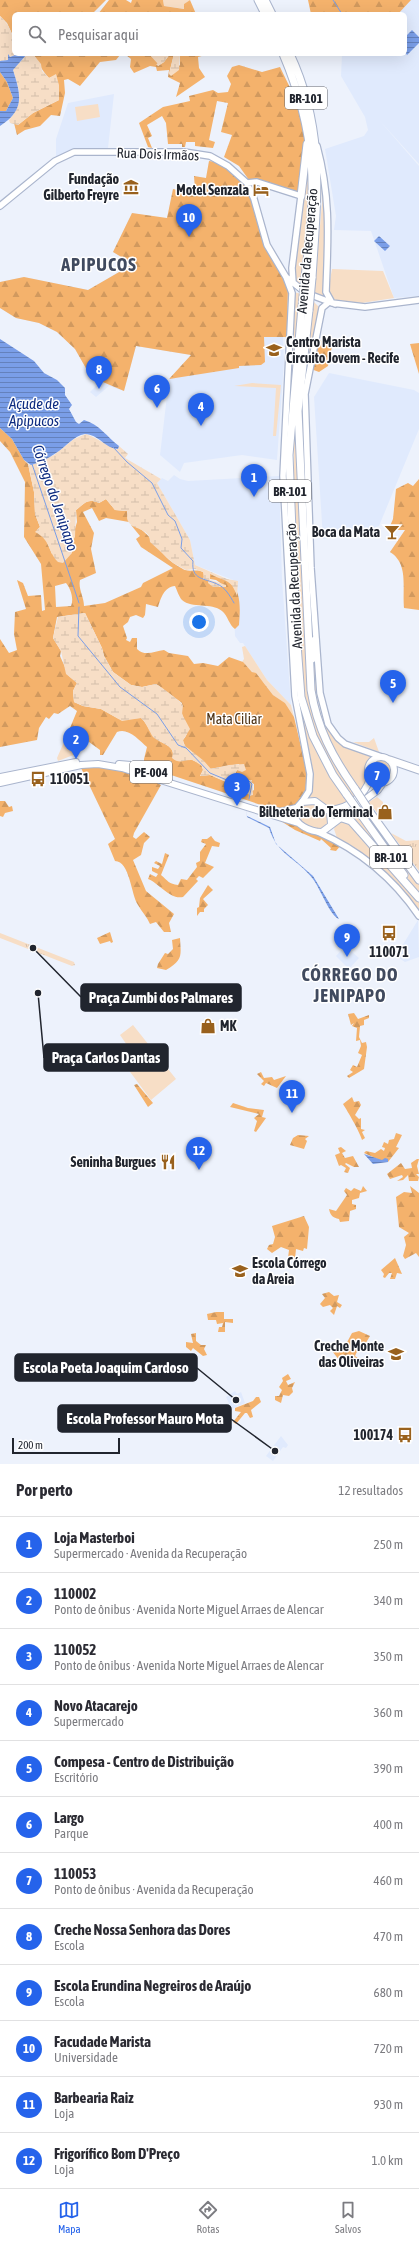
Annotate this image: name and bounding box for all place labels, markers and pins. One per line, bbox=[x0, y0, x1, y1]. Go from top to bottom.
place label: Fundação Gilberto Freyre bbox=[43, 171, 119, 203]
museum icon: Fundação Gilberto Freyre bbox=[122, 178, 140, 196]
hotel icon: Motel Senzala bbox=[252, 181, 270, 199]
place label: Motel Senzala bbox=[176, 182, 249, 198]
pin: 10 bbox=[176, 204, 202, 237]
place label: Centro Marista Circuito Jovem - Recife bbox=[286, 334, 399, 366]
school or university icon: Centro Marista Circuito Jovem - Recife bbox=[265, 341, 283, 359]
pin: 8 bbox=[86, 356, 112, 389]
pin: 6 bbox=[144, 375, 170, 408]
pin: 4 bbox=[188, 393, 214, 426]
pin: 1 bbox=[241, 464, 267, 497]
bar icon: Boca da Mata bbox=[383, 523, 401, 541]
place label: Boca da Mata bbox=[312, 524, 380, 540]
pin: 5 bbox=[380, 670, 406, 703]
pin: 2 bbox=[63, 726, 89, 759]
pin: 7 bbox=[364, 762, 390, 795]
bus stop icon: 110051 bbox=[29, 770, 47, 788]
place label: 110051 bbox=[50, 771, 90, 787]
pin: 3 bbox=[224, 773, 250, 806]
shop icon: Bilheteria do Terminal bbox=[376, 803, 394, 821]
place label: Bilheteria do Terminal bbox=[259, 804, 373, 820]
pin: 9 bbox=[334, 924, 360, 957]
bus stop icon: 110071 bbox=[380, 924, 398, 942]
place label: 110071 bbox=[369, 944, 409, 960]
callout: Praça Zumbi dos Palmares bbox=[81, 984, 241, 1011]
shop icon: MK bbox=[199, 1017, 217, 1035]
place label: MK bbox=[220, 1018, 236, 1034]
callout: Praça Carlos Dantas bbox=[44, 1044, 168, 1071]
pin: 11 bbox=[279, 1080, 305, 1113]
pin: 12 bbox=[186, 1137, 212, 1170]
restaurant icon: Seninha Burgues bbox=[159, 1153, 177, 1171]
place label: Seninha Burgues bbox=[71, 1154, 156, 1170]
place label: Escola Córrego da Areia bbox=[252, 1255, 327, 1287]
school or university icon: Escola Córrego da Areia bbox=[231, 1262, 249, 1280]
place label: Creche Monte das Oliveiras bbox=[314, 1338, 384, 1370]
school or university icon: Creche Monte das Oliveiras bbox=[387, 1345, 405, 1363]
callout: Escola Poeta Joaquim Cardoso bbox=[15, 1354, 197, 1381]
callout: Escola Professor Mauro Mota bbox=[58, 1405, 231, 1432]
bus stop icon: 100174 bbox=[396, 1426, 414, 1444]
place label: 100174 bbox=[354, 1427, 393, 1443]

